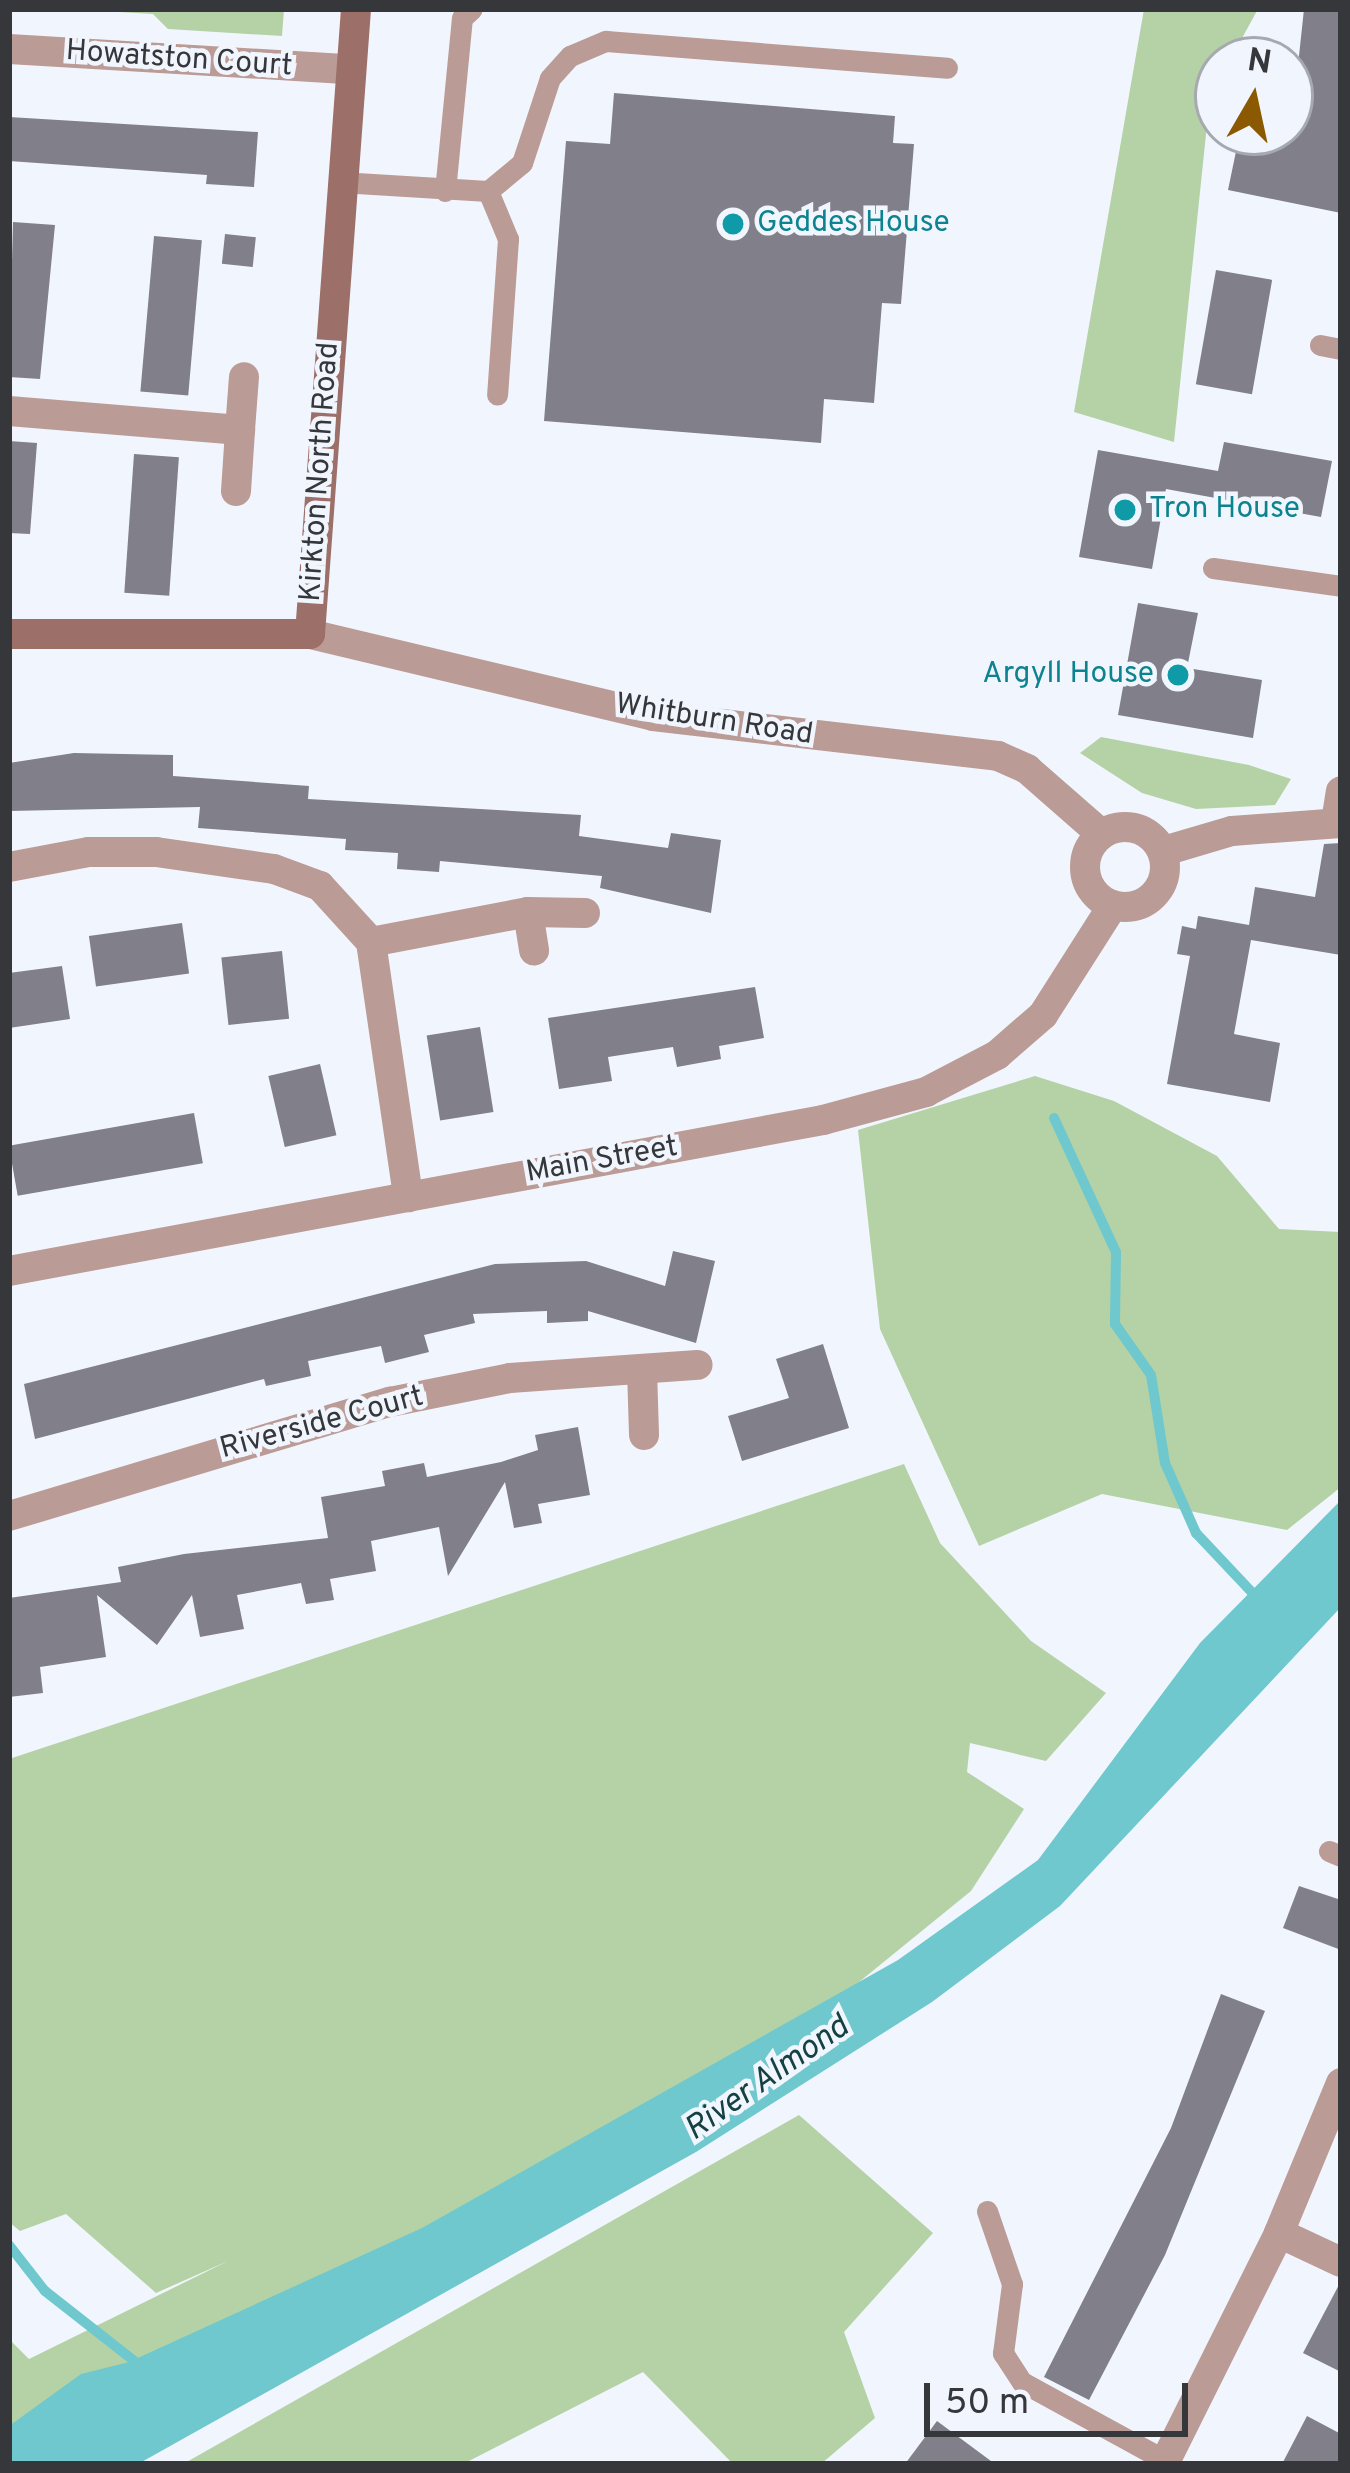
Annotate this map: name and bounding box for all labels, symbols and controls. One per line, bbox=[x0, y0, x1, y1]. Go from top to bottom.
street label: Howatston Court bbox=[64, 34, 294, 86]
north arrow bbox=[1194, 36, 1314, 156]
text: N bbox=[1244, 41, 1274, 86]
place label: Geddes House bbox=[757, 206, 950, 242]
marker: Geddes House bbox=[720, 211, 746, 237]
street label: Kirkton North Road bbox=[294, 341, 348, 603]
place label: Tron House bbox=[1149, 492, 1300, 528]
marker: Tron House bbox=[1112, 497, 1138, 523]
place label: Argyll House bbox=[982, 657, 1154, 693]
marker: Argyll House bbox=[1165, 662, 1191, 688]
street label: Whitburn Road bbox=[613, 688, 815, 754]
street label: Main Street bbox=[523, 1130, 681, 1192]
street label: Riverside Court bbox=[216, 1380, 428, 1468]
water label: River Almond bbox=[678, 2009, 858, 2151]
scale bar bbox=[930, 2359, 1194, 2433]
text: 50 m bbox=[945, 2381, 1029, 2427]

